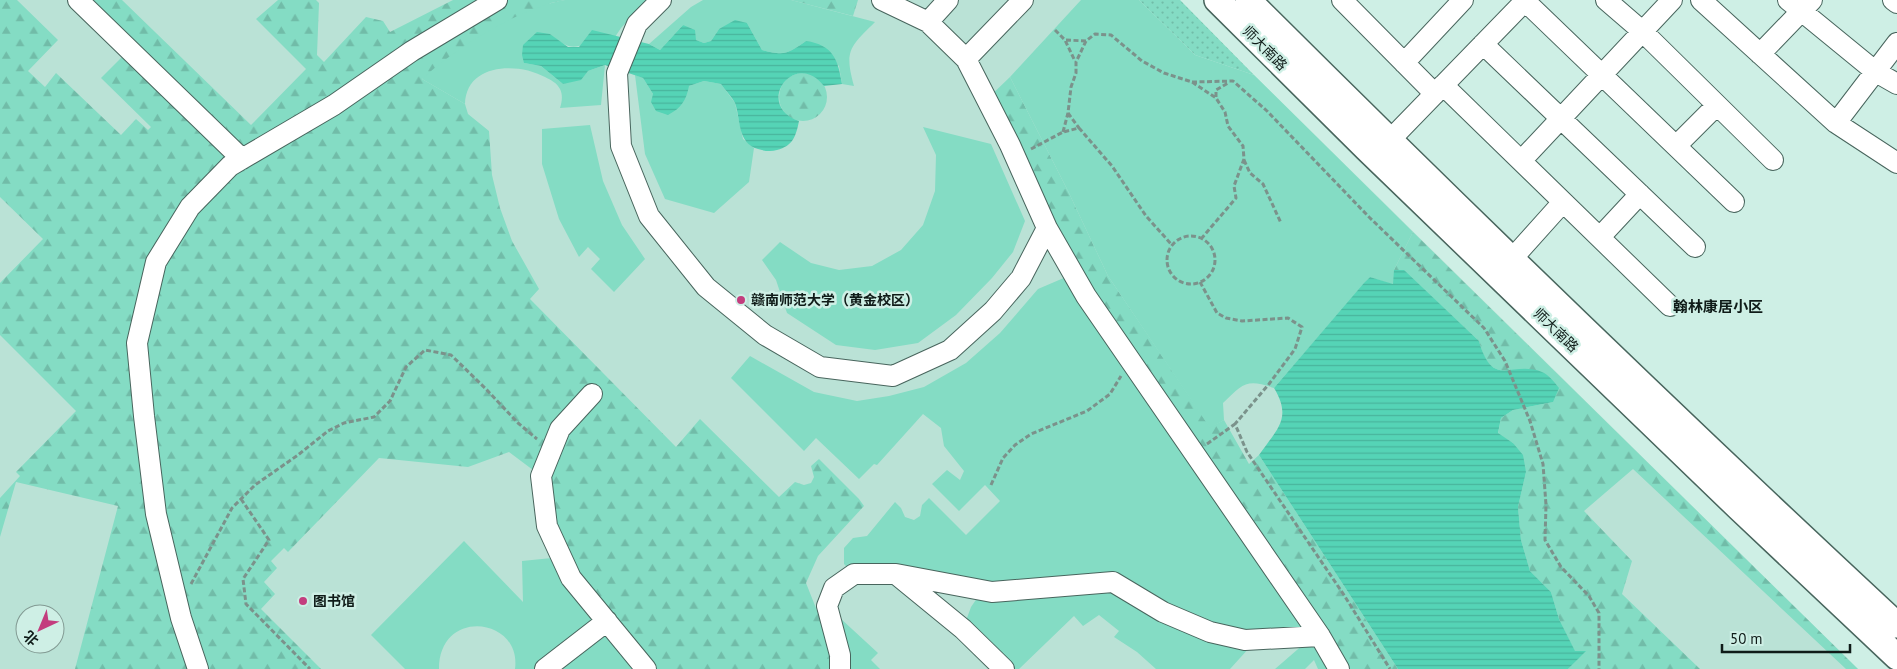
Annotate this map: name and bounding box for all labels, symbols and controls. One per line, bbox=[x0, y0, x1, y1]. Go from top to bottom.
street label: 师大南路 bbox=[1239, 22, 1291, 74]
place label: 赣南师范大学（黄金校区） bbox=[751, 291, 919, 309]
marker: 赣南师范大学（黄金校区） bbox=[735, 294, 747, 306]
district label: 翰林康居小区 bbox=[1673, 297, 1763, 316]
street label: 师大南路 bbox=[1530, 304, 1582, 356]
place label: 图书馆 bbox=[313, 592, 355, 610]
marker: 图书馆 bbox=[297, 595, 309, 607]
north arrow bbox=[15, 604, 65, 654]
scale bar bbox=[1722, 622, 1850, 654]
text: 北 bbox=[20, 627, 42, 650]
text: 50 m bbox=[1730, 629, 1763, 648]

